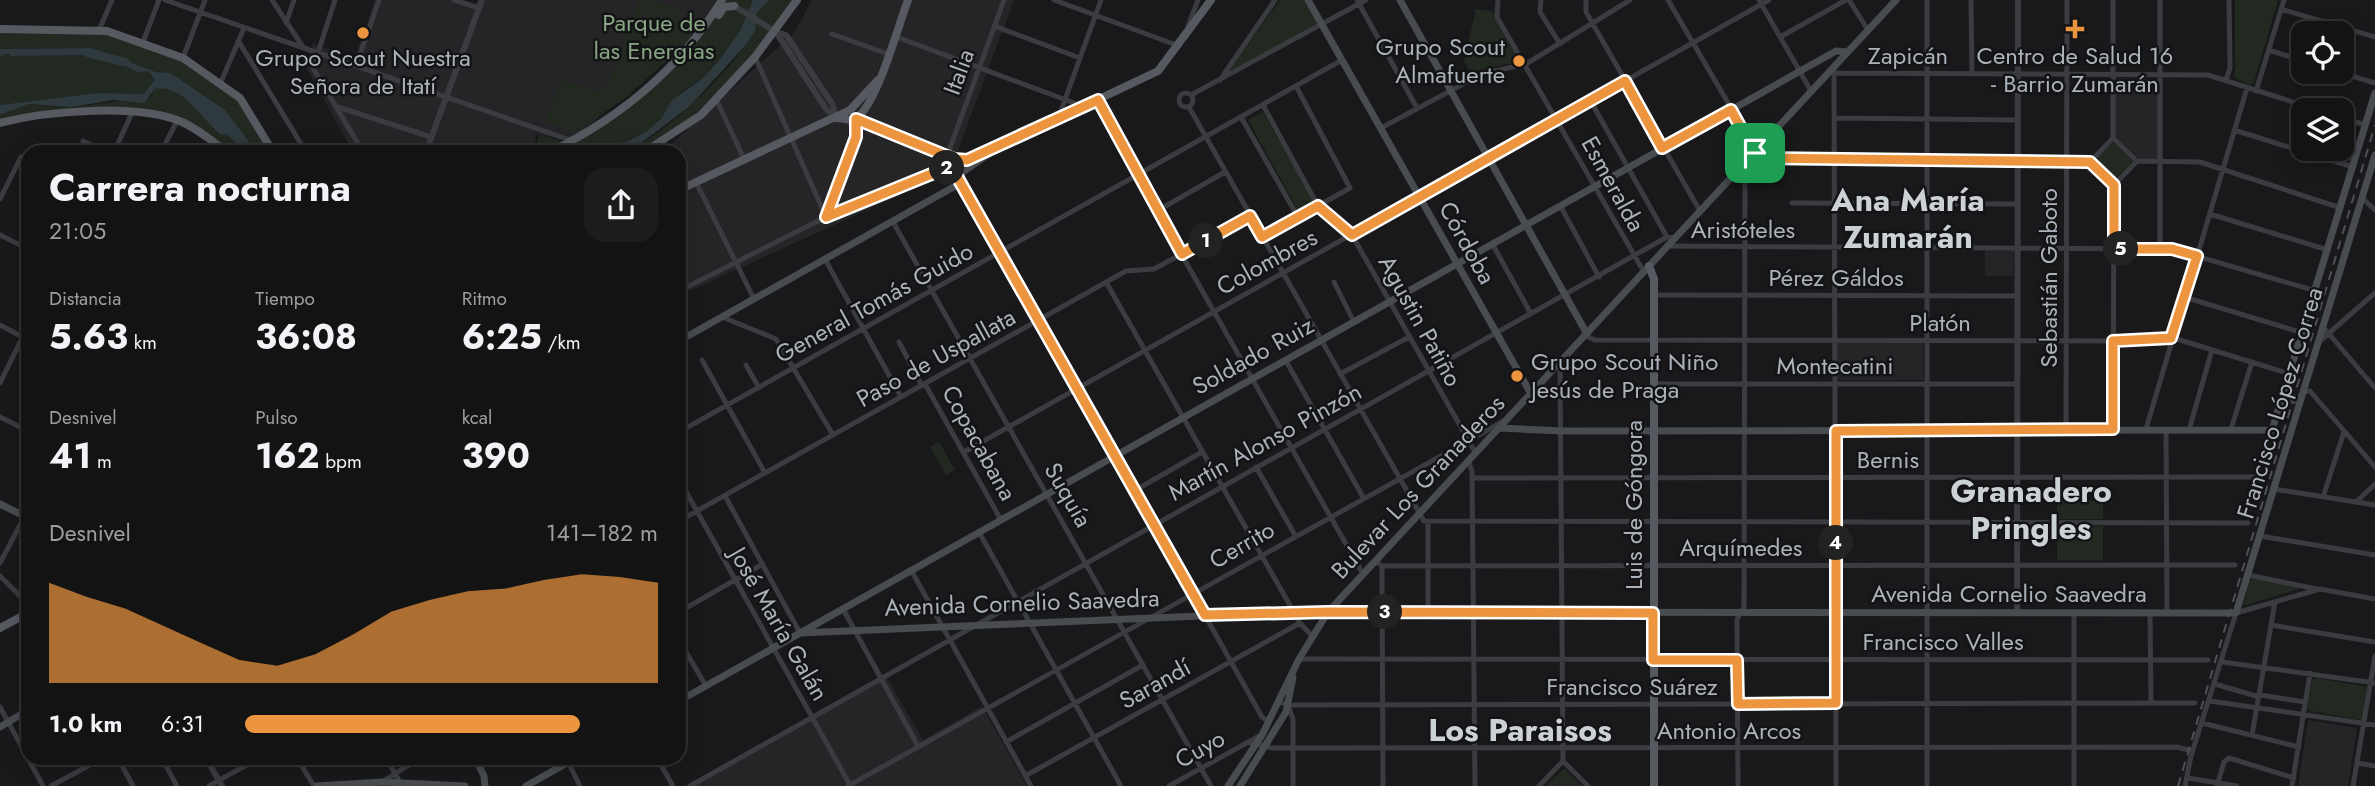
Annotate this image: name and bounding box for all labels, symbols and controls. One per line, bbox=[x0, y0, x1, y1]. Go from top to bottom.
park label: Parque de las Energías bbox=[593, 5, 715, 68]
marker: Centro de Salud 16 - Barrio Zumarán bbox=[2065, 19, 2085, 39]
map controls bbox=[2291, 21, 2354, 161]
button: locate bbox=[2291, 21, 2354, 84]
marker: Grupo Scout Nuestra Señora de Itatí bbox=[355, 25, 371, 41]
place label: Grupo Scout Almafuerte bbox=[1375, 29, 1505, 92]
street label: Zapicán bbox=[1868, 38, 1948, 73]
place label: Centro de Salud 16 - Barrio Zumarán bbox=[1977, 38, 2173, 101]
place label: Grupo Scout Nuestra Señora de Itatí bbox=[255, 40, 471, 103]
street label: Italia bbox=[934, 44, 983, 100]
marker: Grupo Scout Almafuerte bbox=[1511, 53, 1527, 69]
button: layers bbox=[2291, 98, 2354, 161]
pin bbox=[1725, 123, 1785, 183]
street label: Esmeralda bbox=[1573, 130, 1654, 238]
icon: arrive bbox=[1736, 134, 1774, 172]
pin: 2 bbox=[930, 150, 964, 186]
text: 2 bbox=[940, 154, 953, 181]
text: Carrera nocturna bbox=[49, 160, 351, 215]
button: share bbox=[584, 168, 658, 242]
district label: Ana María Zumarán bbox=[1830, 177, 1985, 260]
street label: Sebastián Gaboto bbox=[2031, 188, 2066, 368]
street label: Córdoba bbox=[1430, 195, 1505, 291]
street label: Aristóteles bbox=[1691, 212, 1795, 247]
text: 21:05 bbox=[49, 214, 106, 248]
street label: Colombres bbox=[1210, 219, 1324, 304]
pin: 1 bbox=[1188, 224, 1224, 258]
text: 1 bbox=[1201, 227, 1210, 254]
pin: 5 bbox=[2104, 232, 2138, 266]
street label: General Tomás Guido bbox=[768, 234, 979, 372]
text: 5 bbox=[2114, 235, 2127, 262]
street label: Agustin Patiño bbox=[1370, 249, 1471, 393]
street label: Pérez Gáldos bbox=[1768, 260, 1904, 295]
street label: Francisco López Correa bbox=[2228, 283, 2331, 523]
text: Distancia bbox=[49, 285, 121, 312]
text: Tiempo bbox=[255, 285, 315, 312]
text: Ritmo bbox=[462, 285, 507, 312]
street label: Paso de Uspallata bbox=[850, 299, 1022, 416]
street label: Platón bbox=[1909, 305, 1971, 340]
street label: Soldado Ruiz bbox=[1186, 308, 1320, 403]
text: 5.63 bbox=[49, 312, 128, 362]
text: 36:08 bbox=[255, 312, 357, 362]
text: 6:25 bbox=[462, 312, 542, 362]
text: km bbox=[128, 329, 157, 356]
text: /km bbox=[542, 329, 581, 356]
place label: Grupo Scout Niño Jesús de Praga bbox=[1528, 344, 1718, 407]
street label: Montecatini bbox=[1776, 348, 1894, 383]
marker: Grupo Scout Niño Jesús de Praga bbox=[1509, 368, 1525, 384]
street label: Martín Alonso Pinzón bbox=[1162, 374, 1368, 509]
street label: Copacabana bbox=[933, 379, 1026, 507]
street label: Bulevar Los Granaderos bbox=[1323, 387, 1513, 587]
text: Desnivel bbox=[49, 404, 117, 431]
text: Pulso bbox=[255, 404, 298, 431]
text: kcal bbox=[462, 404, 492, 431]
street label: Luis de Góngora bbox=[1616, 420, 1651, 590]
text: 41 bbox=[49, 431, 91, 481]
text: 162 bbox=[255, 431, 320, 481]
text: 390 bbox=[462, 431, 530, 481]
street label: Bernis bbox=[1857, 442, 1919, 477]
text: m bbox=[91, 448, 112, 475]
text: bpm bbox=[320, 448, 362, 475]
street label: Suquía bbox=[1036, 456, 1101, 534]
district label: Granadero Pringles bbox=[1950, 468, 2112, 551]
street label: Cerrito bbox=[1203, 512, 1281, 577]
text: Desnivel bbox=[49, 516, 131, 550]
text: 141–182 m bbox=[546, 516, 658, 550]
pin: 4 bbox=[1818, 526, 1854, 560]
text: 4 bbox=[1829, 529, 1842, 556]
street label: Arquímedes bbox=[1679, 530, 1803, 565]
street label: José María Galán bbox=[720, 538, 838, 707]
street label: Avenida Cornelio Saavedra bbox=[1871, 576, 2147, 611]
street label: Avenida Cornelio Saavedra bbox=[884, 580, 1160, 625]
pin: 3 bbox=[1368, 594, 1402, 630]
text: 3 bbox=[1379, 598, 1390, 625]
street label: Francisco Valles bbox=[1862, 624, 2024, 659]
street label: Sarandí bbox=[1113, 649, 1198, 718]
street label: Francisco Suárez bbox=[1546, 669, 1718, 704]
text: 1.0 km bbox=[49, 707, 122, 741]
text: 6:31 bbox=[161, 707, 204, 741]
district label: Los Paraisos bbox=[1428, 707, 1612, 753]
street label: Antonio Arcos bbox=[1657, 713, 1801, 748]
street label: Cuyo bbox=[1168, 721, 1231, 777]

